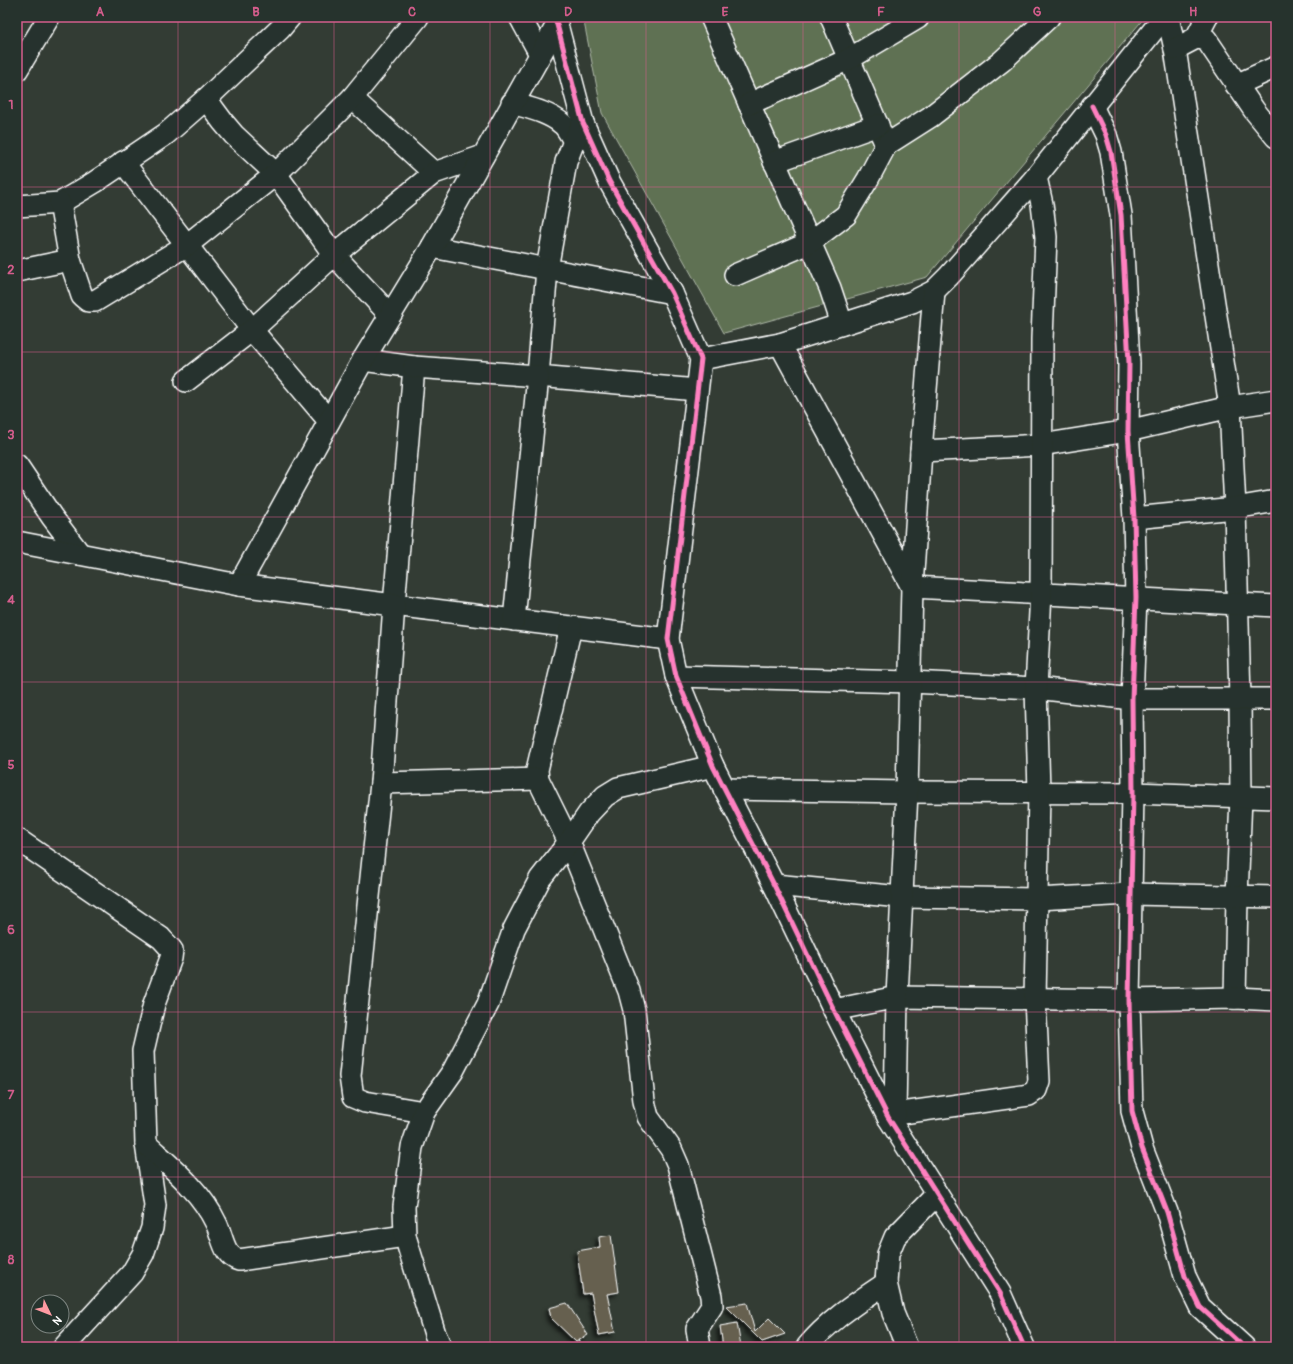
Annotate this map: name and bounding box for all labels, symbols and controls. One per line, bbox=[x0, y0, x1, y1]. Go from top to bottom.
text: A bbox=[96, 4, 105, 20]
text: B bbox=[252, 4, 260, 20]
text: C bbox=[408, 4, 416, 20]
text: D bbox=[564, 4, 572, 20]
text: E bbox=[722, 4, 729, 20]
text: F bbox=[877, 4, 885, 20]
text: G bbox=[1033, 4, 1042, 20]
text: H bbox=[1189, 4, 1197, 20]
text: 1 bbox=[8, 97, 14, 113]
text: 2 bbox=[7, 262, 15, 278]
text: 3 bbox=[7, 427, 15, 443]
text: 4 bbox=[7, 592, 15, 608]
text: 5 bbox=[7, 757, 15, 773]
text: 6 bbox=[7, 922, 15, 938]
text: 7 bbox=[8, 1087, 15, 1103]
text: 8 bbox=[8, 1252, 15, 1268]
north arrow bbox=[30, 1294, 70, 1334]
text: N bbox=[49, 1313, 64, 1328]

